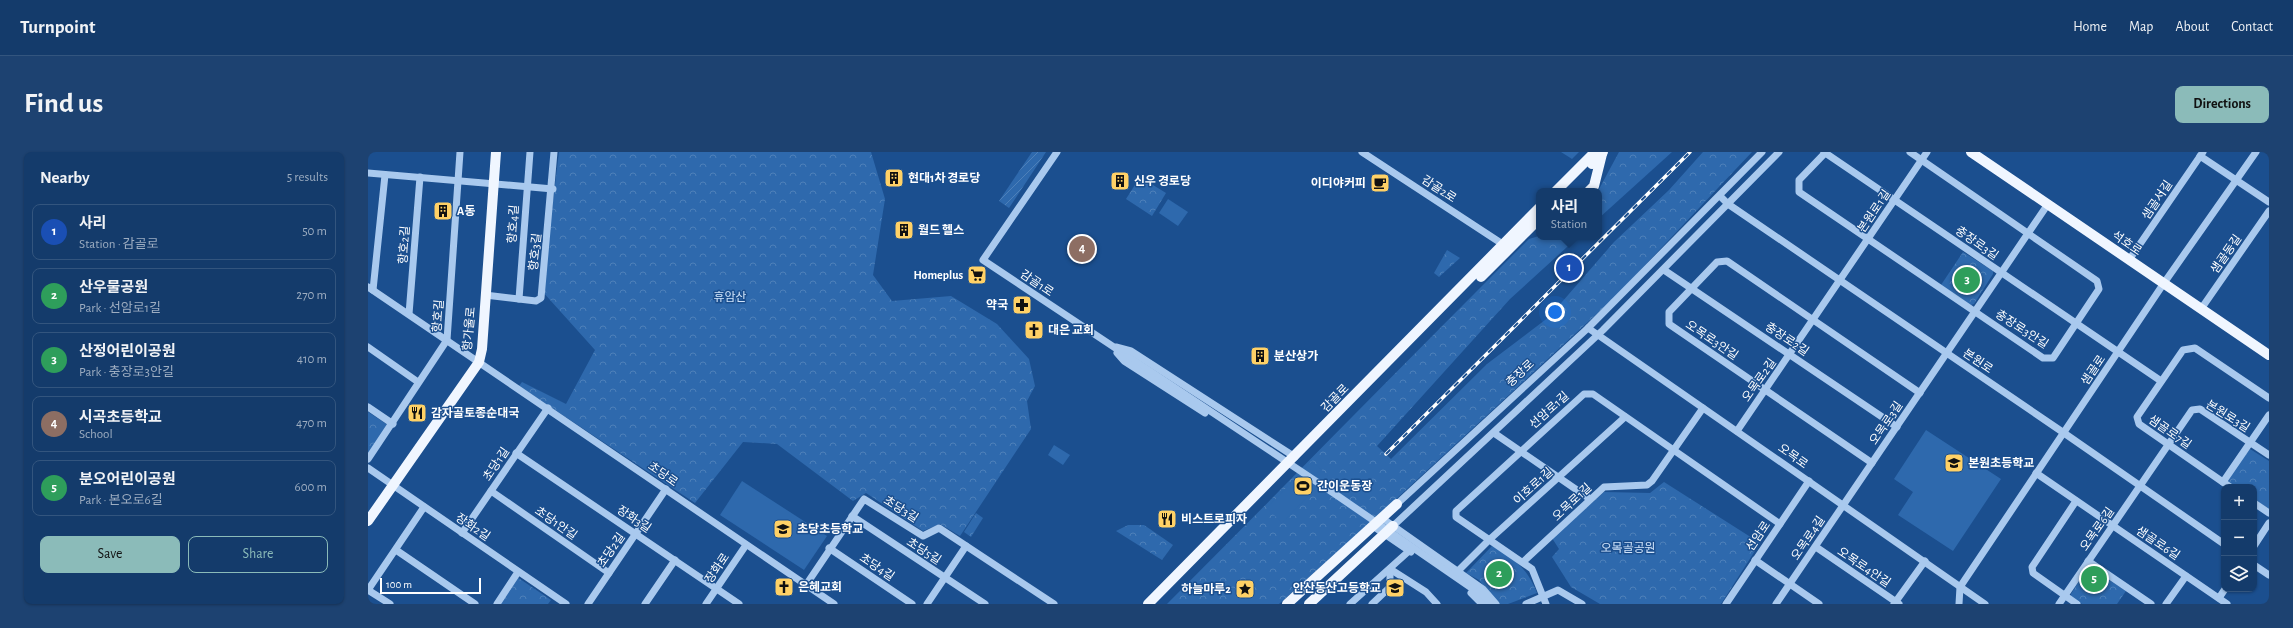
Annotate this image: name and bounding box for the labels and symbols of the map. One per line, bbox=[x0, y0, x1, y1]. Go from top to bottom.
building icon: 현대1차 경로당 bbox=[883, 167, 905, 189]
building icon: 신우 경로당 bbox=[1109, 170, 1131, 192]
place label: 현대1차 경로당 bbox=[908, 171, 980, 184]
cafe icon: 이디야커피 bbox=[1369, 172, 1391, 194]
street label: 감골2로 bbox=[1420, 173, 1458, 205]
place label: 신우 경로당 bbox=[1134, 175, 1191, 187]
place label: 이디야커피 bbox=[1311, 177, 1366, 189]
street label: 샘골서길 bbox=[2140, 178, 2174, 222]
street label: 본원로1길 bbox=[1856, 188, 1892, 234]
building icon: A동 bbox=[432, 200, 454, 222]
street label: 항호4길 bbox=[506, 204, 520, 244]
place label: A동 bbox=[457, 205, 475, 217]
building icon: 월드 헬스 bbox=[893, 219, 915, 241]
place label: 월드 헬스 bbox=[918, 223, 964, 236]
street label: 충장로3길 bbox=[1953, 224, 2001, 262]
street label: 항호2길 bbox=[397, 225, 411, 265]
street label: 석호로 bbox=[2110, 229, 2144, 257]
street label: 항호3길 bbox=[527, 232, 543, 272]
street label: 샘골동길 bbox=[2208, 232, 2244, 276]
pin: 4 bbox=[1069, 234, 1095, 264]
pin: 1 bbox=[1556, 253, 1582, 283]
supermarket icon: Homeplus bbox=[966, 264, 988, 286]
pin: 3 bbox=[1954, 265, 1980, 295]
street label: 감골1로 bbox=[1018, 268, 1056, 298]
place label: Homeplus bbox=[913, 269, 963, 281]
park label: 휴암산 bbox=[713, 291, 747, 303]
pharmacy icon: 약국 bbox=[1011, 294, 1033, 316]
street label: 항호길 bbox=[431, 299, 445, 333]
place label: 약국 bbox=[986, 299, 1008, 311]
your location bbox=[1545, 302, 1565, 322]
street label: 항가울로 bbox=[461, 306, 477, 352]
street label: 충장로3안길 bbox=[1994, 308, 2050, 350]
street label: 오목로3안길 bbox=[1684, 318, 1740, 362]
church icon: 대은 교회 bbox=[1023, 319, 1045, 341]
street label: 충장로2길 bbox=[1763, 320, 1811, 358]
place label: 대은 교회 bbox=[1048, 324, 1094, 336]
building icon: 분산상가 bbox=[1249, 345, 1271, 367]
street label: 본원로 bbox=[1961, 347, 1995, 375]
place label: 분산상가 bbox=[1274, 350, 1318, 362]
street label: 샘골로 bbox=[2079, 353, 2107, 387]
street label: 오목로2길 bbox=[1740, 356, 1778, 404]
street label: 충장로 bbox=[1504, 357, 1536, 389]
street label: 감골로 bbox=[1319, 382, 1351, 414]
street label: 선암로1길 bbox=[1527, 389, 1571, 431]
street label: 본원로3길 bbox=[2204, 398, 2252, 434]
street label: 오목로3길 bbox=[1867, 399, 1905, 447]
restaurant icon: 감자골토종순대국 bbox=[406, 402, 428, 424]
place label: 감자골토종순대국 bbox=[431, 407, 519, 419]
street label: 샘골로7길 bbox=[2146, 413, 2194, 451]
street label: 오목로 bbox=[1776, 442, 1810, 470]
street label: 초당1길 bbox=[481, 445, 511, 483]
school or university icon: 본원초등학교 bbox=[1943, 452, 1965, 474]
place label: 본원초등학교 bbox=[1968, 456, 2034, 469]
street label: 초당로 bbox=[646, 460, 680, 488]
street label: 이호로1길 bbox=[1511, 465, 1555, 507]
sports icon: 간이운동장 bbox=[1292, 475, 1314, 497]
place label: 간이운동장 bbox=[1317, 480, 1372, 492]
street label: 오목로1길 bbox=[1550, 481, 1594, 523]
street label: 초당3길 bbox=[882, 494, 920, 524]
street label: 장화3길 bbox=[615, 503, 653, 535]
street label: 초당1안길 bbox=[533, 504, 579, 542]
street label: 오목로6길 bbox=[2078, 505, 2116, 553]
restaurant icon: 비스트로피자 bbox=[1156, 508, 1178, 530]
street label: 장화2길 bbox=[454, 511, 492, 543]
place label: 비스트로피자 bbox=[1181, 513, 1247, 525]
street label: 오목로4길 bbox=[1789, 514, 1827, 562]
school or university icon: 초당초등학교 bbox=[772, 518, 794, 540]
street label: 선암로 bbox=[1744, 519, 1772, 553]
place label: 초당초등학교 bbox=[797, 522, 863, 535]
street label: 샘골로6길 bbox=[2134, 524, 2182, 562]
street label: 초당2길 bbox=[595, 531, 627, 569]
street label: 초당5길 bbox=[905, 536, 943, 566]
park label: 오목골공원 bbox=[1600, 542, 1656, 554]
street label: 오목로4안길 bbox=[1835, 545, 1893, 589]
street label: 장화로 bbox=[703, 551, 731, 585]
street label: 초당4길 bbox=[858, 551, 896, 583]
pin: 2 bbox=[1486, 559, 1512, 589]
pin: 5 bbox=[2081, 564, 2107, 594]
scale bar bbox=[380, 576, 481, 595]
church icon: 은혜교회 bbox=[773, 576, 795, 598]
school or university icon: 안산동산고등학교 bbox=[1384, 577, 1406, 599]
place icon: 하늘마루2 bbox=[1234, 578, 1256, 600]
place label: 은혜교회 bbox=[798, 581, 842, 593]
place label: 안산동산고등학교 bbox=[1293, 581, 1381, 594]
place label: 하늘마루2 bbox=[1181, 583, 1231, 595]

